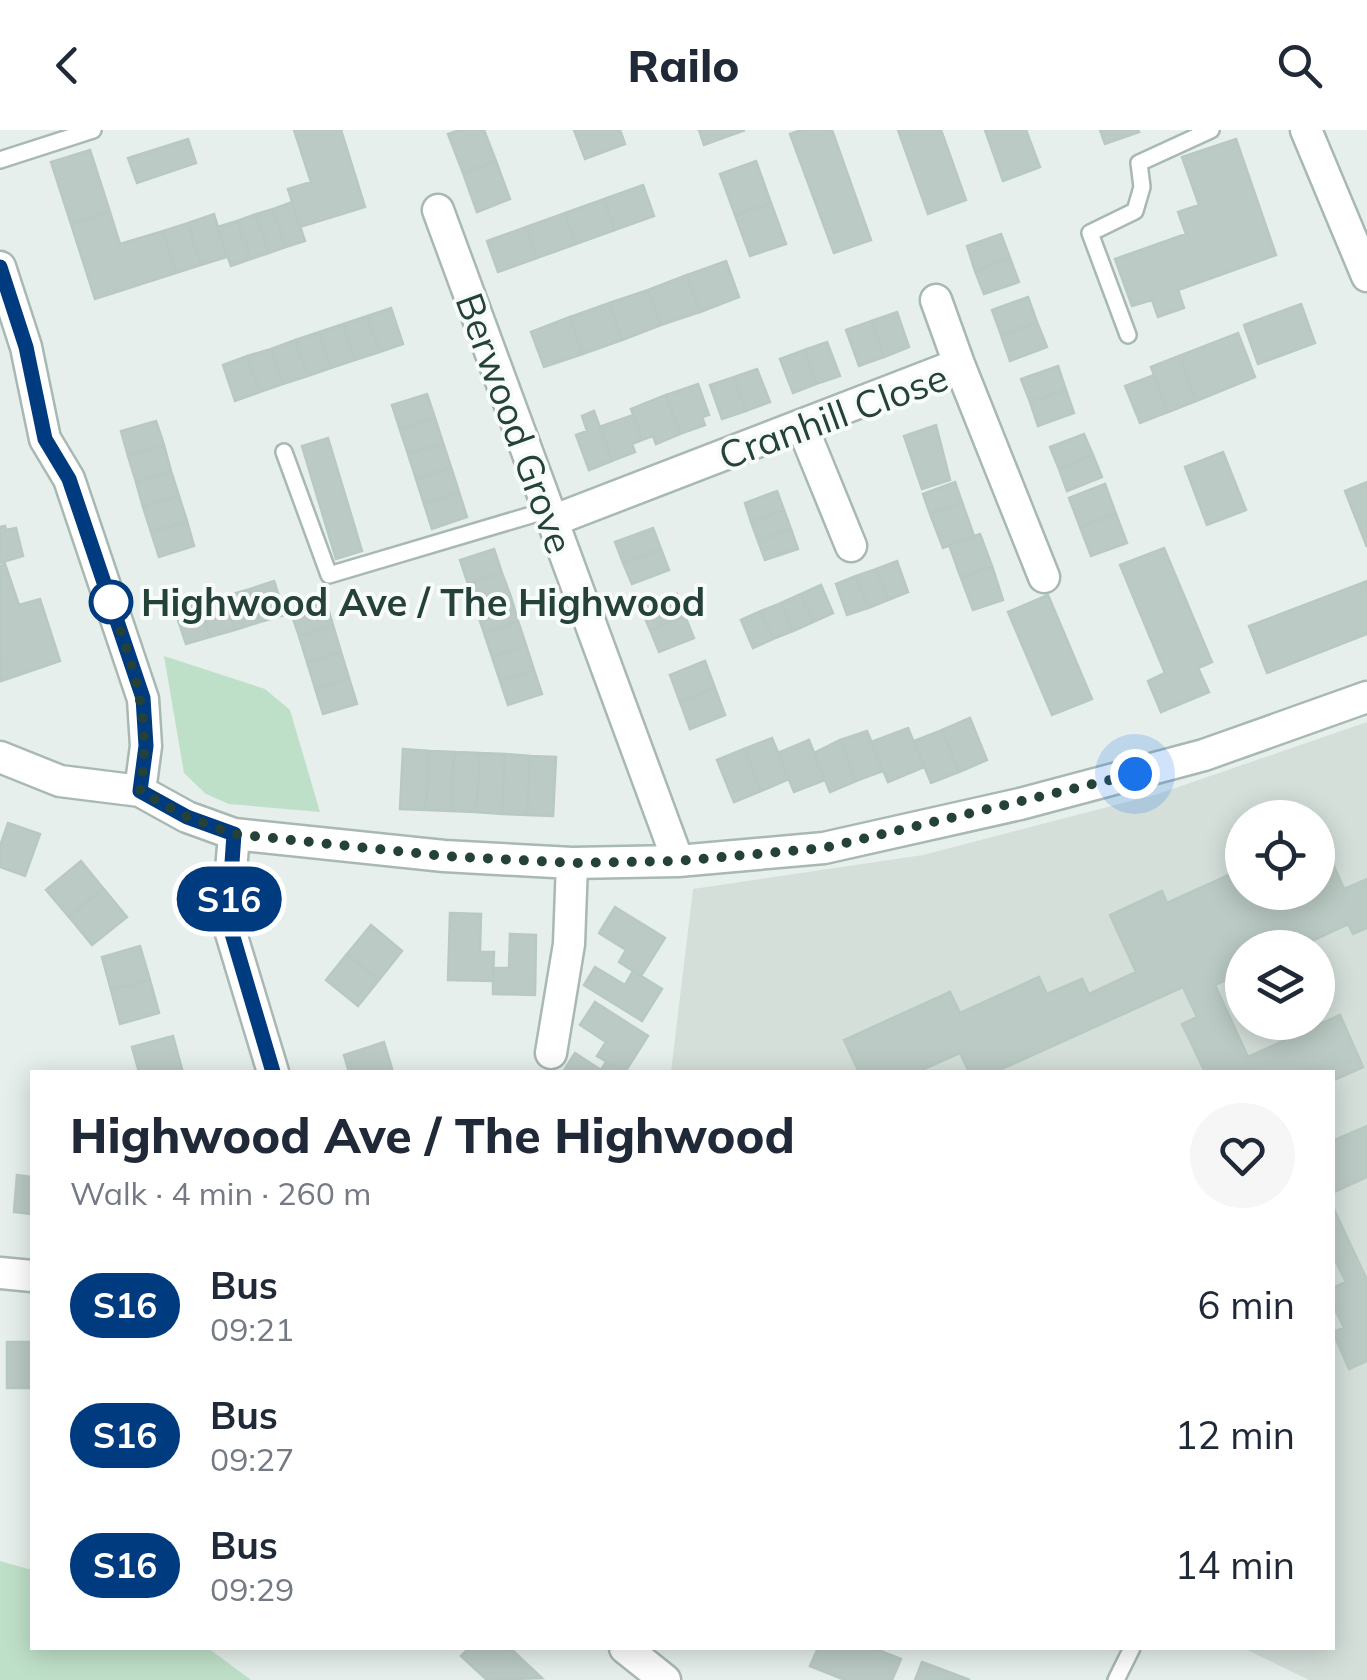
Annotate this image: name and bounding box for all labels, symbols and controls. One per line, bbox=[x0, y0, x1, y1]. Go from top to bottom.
text: Railo bbox=[628, 37, 739, 93]
icon: back bbox=[40, 38, 95, 93]
icon: search bbox=[1272, 38, 1327, 93]
street label: Berwood Grove bbox=[446, 286, 584, 560]
street label: Cranhill Close bbox=[712, 352, 954, 480]
place label: Highwood Ave / The Highwood bbox=[141, 578, 705, 626]
marker: Highwood Ave / The Highwood bbox=[90, 581, 132, 623]
your location bbox=[1110, 749, 1160, 799]
map controls bbox=[1225, 800, 1335, 1040]
button: locate bbox=[1225, 800, 1335, 910]
line badge: S16 bbox=[172, 866, 286, 932]
text: S16 bbox=[197, 877, 261, 921]
button: layers bbox=[1225, 930, 1335, 1040]
button: heart bbox=[1190, 1103, 1295, 1208]
text: Highwood Ave / The Highwood bbox=[70, 1105, 795, 1165]
text: Walk · 4 min · 260 m bbox=[70, 1173, 371, 1213]
text: Bus bbox=[210, 1261, 278, 1309]
text: 6 min bbox=[1198, 1281, 1295, 1329]
text: S16 bbox=[93, 1283, 157, 1327]
text: 09:21 bbox=[210, 1309, 294, 1349]
text: Bus bbox=[210, 1391, 278, 1439]
text: 12 min bbox=[1175, 1411, 1295, 1459]
text: S16 bbox=[93, 1413, 157, 1457]
text: 09:27 bbox=[210, 1439, 294, 1479]
text: Bus bbox=[210, 1521, 278, 1569]
text: 14 min bbox=[1175, 1541, 1295, 1589]
text: S16 bbox=[93, 1543, 157, 1587]
text: 09:29 bbox=[210, 1569, 294, 1609]

